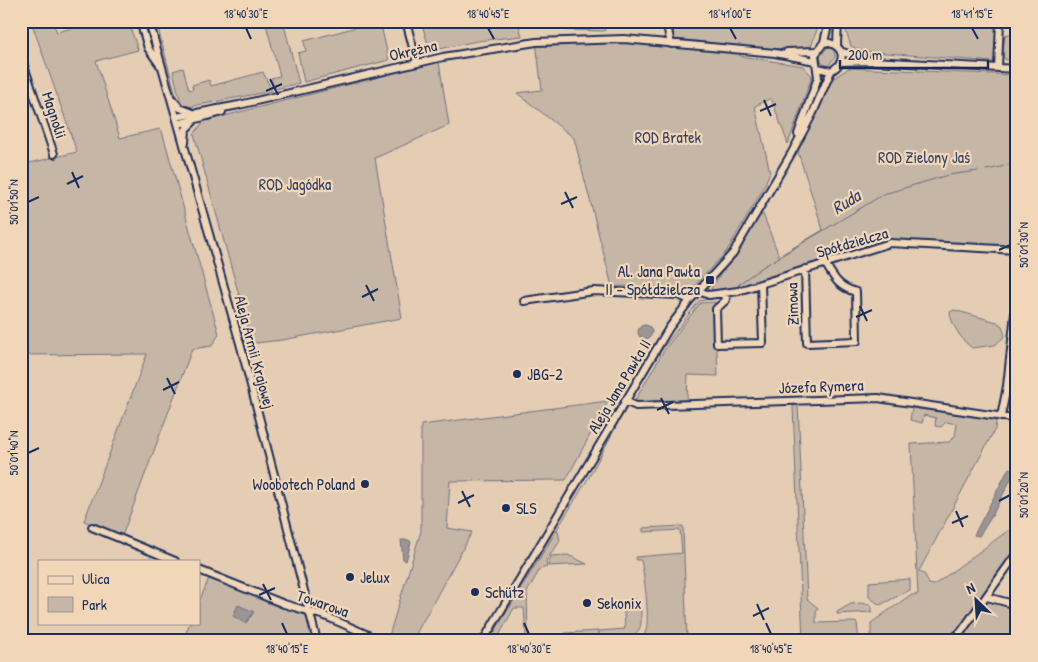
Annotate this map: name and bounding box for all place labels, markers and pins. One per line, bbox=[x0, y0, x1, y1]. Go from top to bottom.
place label: Al. Jana Pawła II - Spółdzielcza bbox=[605, 260, 700, 300]
marker: Al. Jana Pawła II - Spółdzielcza bbox=[704, 274, 716, 286]
place label: JBG-2 bbox=[527, 363, 563, 385]
marker: JBG-2 bbox=[511, 368, 523, 380]
place label: Woobotech Poland bbox=[253, 473, 355, 495]
marker: Woobotech Poland bbox=[359, 478, 371, 490]
place label: SLS bbox=[516, 497, 537, 519]
marker: SLS bbox=[500, 502, 512, 514]
place label: Jelux bbox=[360, 566, 390, 588]
marker: Jelux bbox=[344, 571, 356, 583]
place label: Schütz bbox=[485, 581, 524, 603]
marker: Schütz bbox=[469, 586, 481, 598]
place label: Sekonix bbox=[597, 592, 642, 614]
marker: Sekonix bbox=[581, 597, 593, 609]

